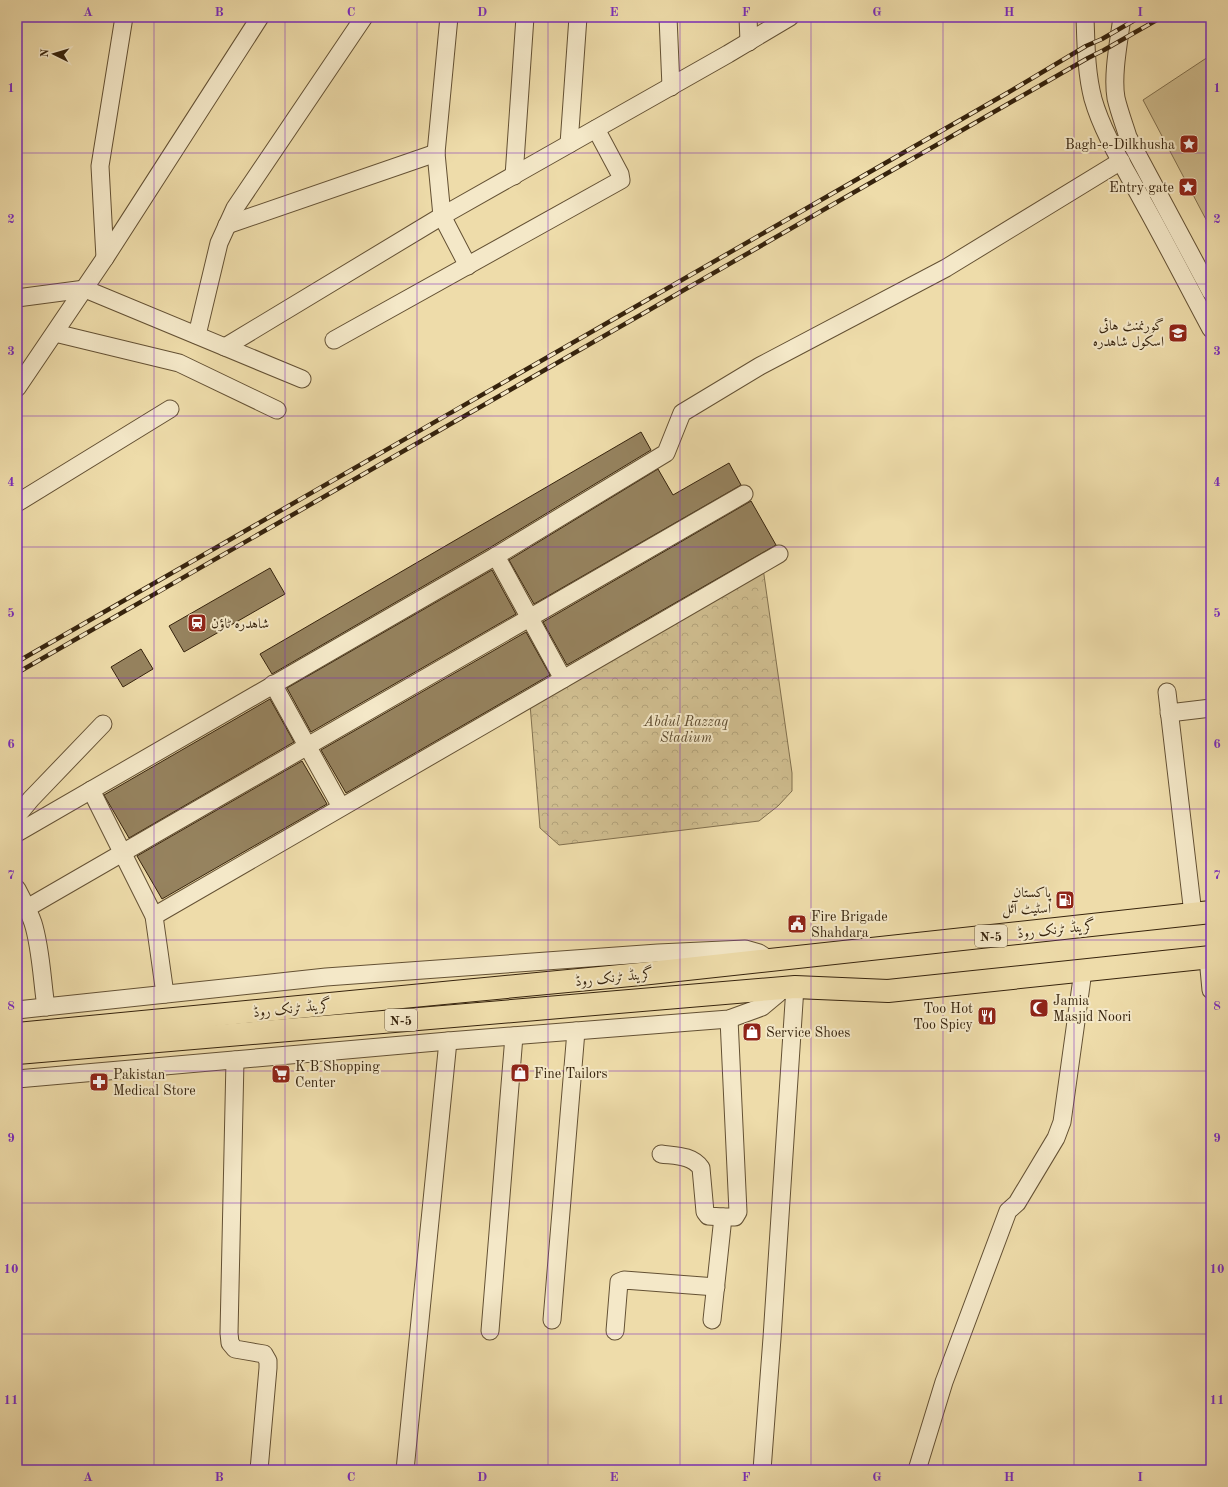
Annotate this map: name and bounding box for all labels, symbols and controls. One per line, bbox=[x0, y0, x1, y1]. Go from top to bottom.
text: A bbox=[83, 6, 93, 19]
text: B bbox=[214, 6, 224, 19]
text: C bbox=[347, 6, 355, 19]
text: D bbox=[477, 6, 487, 19]
text: E bbox=[610, 6, 619, 19]
text: F bbox=[742, 6, 751, 19]
text: G bbox=[872, 6, 882, 19]
text: H bbox=[1004, 6, 1015, 19]
text: I bbox=[1137, 6, 1143, 19]
north arrow bbox=[34, 34, 74, 74]
text: N bbox=[40, 48, 51, 58]
text: 1 bbox=[7, 82, 15, 95]
text: 1 bbox=[1213, 82, 1221, 95]
place icon: Bagh-e-Dilkhusha bbox=[1178, 133, 1200, 155]
place label: Bagh-e-Dilkhusha bbox=[1065, 138, 1175, 152]
place icon: Entry gate bbox=[1177, 176, 1199, 198]
place label: Entry gate bbox=[1109, 181, 1174, 195]
text: 2 bbox=[7, 213, 15, 226]
text: 2 bbox=[1213, 213, 1221, 226]
place label: گورنمنٹ ہائی اسکول شاہدرہ bbox=[1093, 317, 1164, 350]
school or university icon: گورنمنٹ ہائی اسکول شاہدرہ bbox=[1167, 322, 1189, 344]
text: 3 bbox=[7, 345, 15, 358]
text: 3 bbox=[1213, 345, 1221, 358]
text: 4 bbox=[7, 476, 15, 489]
text: 4 bbox=[1213, 476, 1221, 489]
text: 5 bbox=[7, 607, 15, 620]
text: 5 bbox=[1213, 607, 1221, 620]
station icon: شاہدرہ ٹاؤن bbox=[186, 612, 208, 634]
place label: شاہدرہ ٹاؤن bbox=[211, 617, 269, 632]
park label: Abdul Razzaq Stadium bbox=[643, 715, 729, 745]
text: 6 bbox=[7, 738, 15, 751]
text: 6 bbox=[1213, 738, 1221, 751]
text: 7 bbox=[7, 869, 15, 882]
text: 7 bbox=[1213, 869, 1221, 882]
place label: پاکستان اسٹیٹ آئل bbox=[1002, 886, 1052, 919]
fuel station icon: پاکستان اسٹیٹ آئل bbox=[1054, 889, 1076, 911]
place label: Fire Brigade Shahdara bbox=[811, 910, 888, 940]
public building icon: Fire Brigade Shahdara bbox=[786, 913, 808, 935]
street label: گرینڈ ٹرنک روڈ bbox=[1016, 916, 1096, 942]
road number: N-5 bbox=[975, 925, 1007, 947]
street label: گرینڈ ٹرنک روڈ bbox=[574, 964, 654, 990]
place label: Jamia Masjid Noori bbox=[1053, 994, 1132, 1024]
street label: گرینڈ ٹرنک روڈ bbox=[252, 995, 332, 1021]
mosque icon: Jamia Masjid Noori bbox=[1028, 997, 1050, 1019]
text: 8 bbox=[7, 1000, 15, 1013]
text: 8 bbox=[1213, 1000, 1221, 1013]
place label: Too Hot Too Spicy bbox=[913, 1002, 974, 1032]
restaurant icon: Too Hot Too Spicy bbox=[976, 1005, 998, 1027]
road number: N-5 bbox=[385, 1009, 417, 1031]
shop icon: Service Shoes bbox=[741, 1021, 763, 1043]
place label: Service Shoes bbox=[766, 1026, 850, 1040]
place label: K B Shopping Center bbox=[295, 1060, 380, 1090]
shop icon: Fine Tailors bbox=[509, 1062, 531, 1084]
supermarket icon: K B Shopping Center bbox=[270, 1063, 292, 1085]
place label: Fine Tailors bbox=[534, 1067, 608, 1081]
place label: Pakistan Medical Store bbox=[113, 1068, 196, 1098]
pharmacy icon: Pakistan Medical Store bbox=[88, 1071, 110, 1093]
text: 9 bbox=[7, 1132, 15, 1145]
text: 9 bbox=[1213, 1132, 1221, 1145]
text: 10 bbox=[3, 1263, 19, 1276]
text: 10 bbox=[1209, 1263, 1225, 1276]
text: 11 bbox=[3, 1394, 19, 1407]
text: 11 bbox=[1209, 1394, 1225, 1407]
text: A bbox=[83, 1471, 93, 1484]
text: B bbox=[214, 1471, 224, 1484]
text: C bbox=[347, 1471, 355, 1484]
text: D bbox=[477, 1471, 487, 1484]
text: E bbox=[610, 1471, 619, 1484]
text: F bbox=[742, 1471, 751, 1484]
text: G bbox=[872, 1471, 882, 1484]
text: H bbox=[1004, 1471, 1015, 1484]
text: I bbox=[1137, 1471, 1143, 1484]

